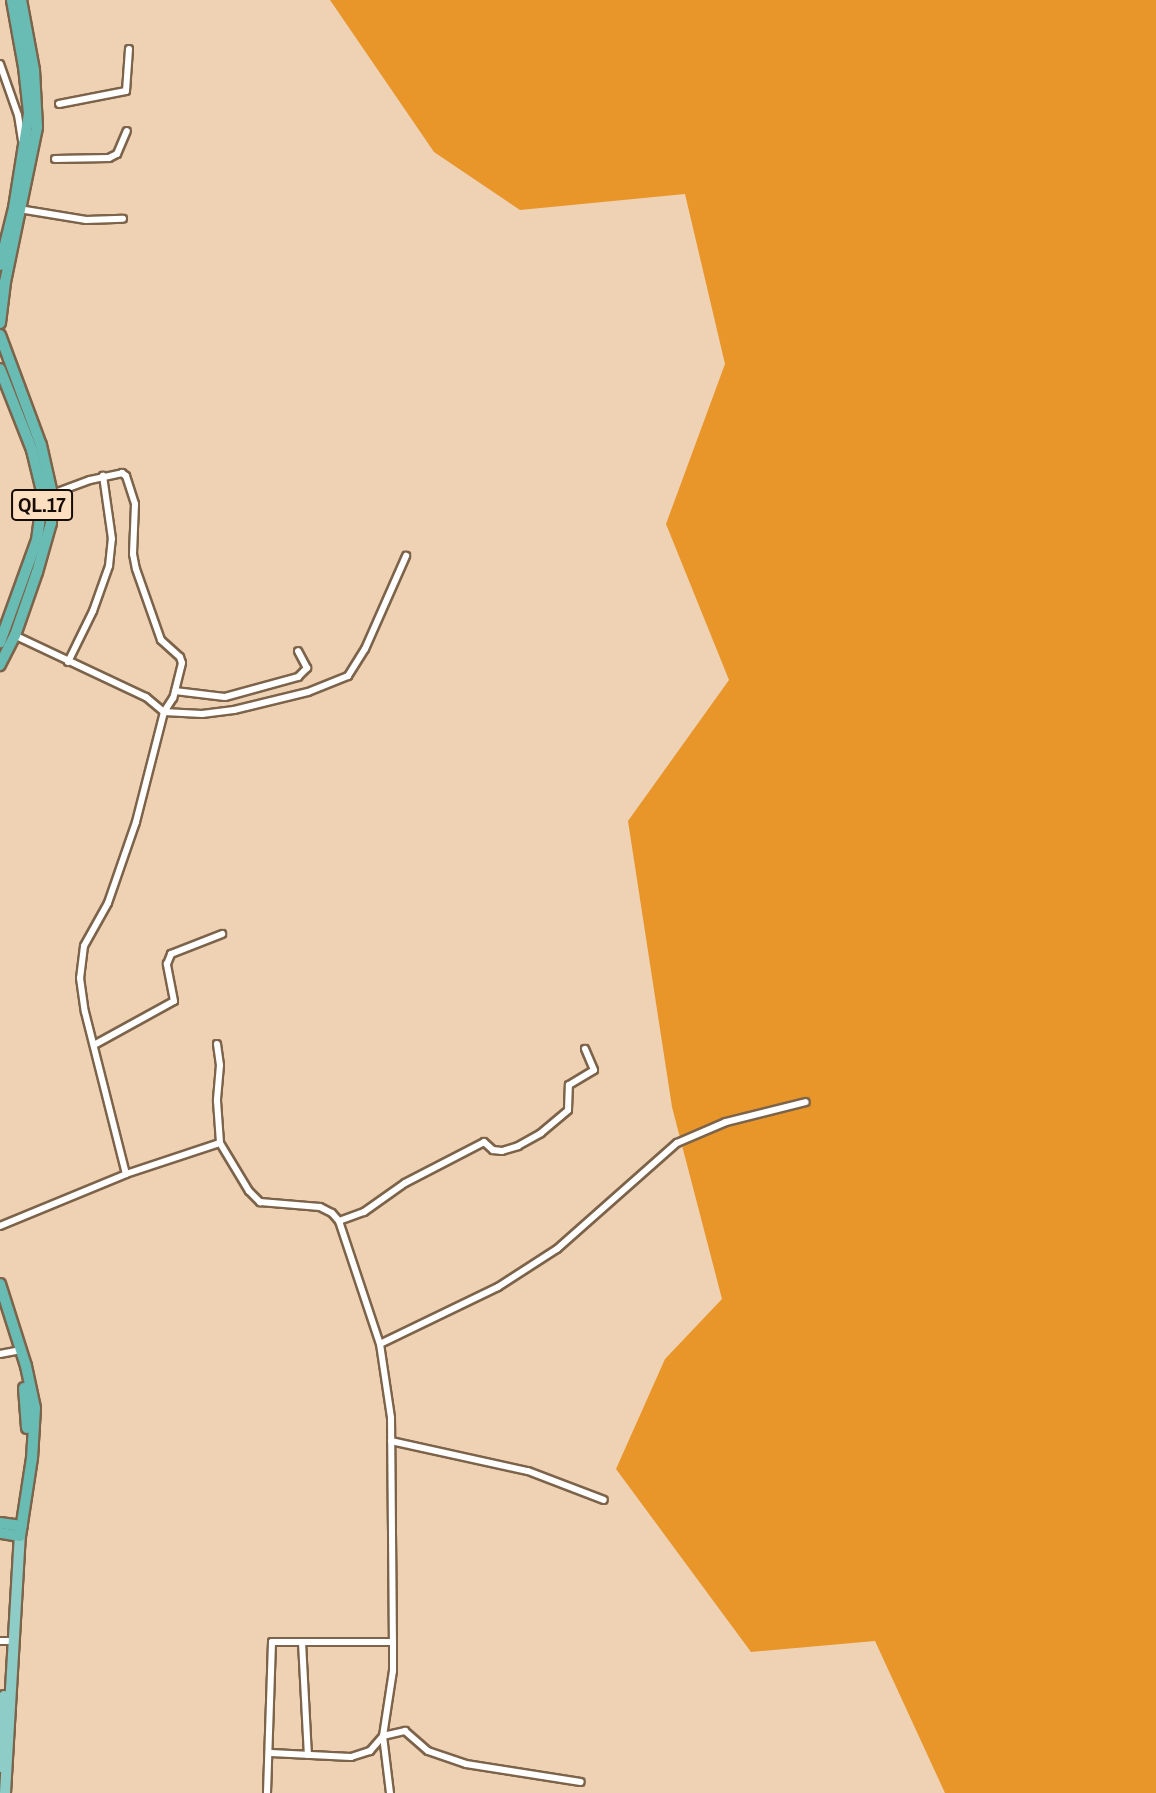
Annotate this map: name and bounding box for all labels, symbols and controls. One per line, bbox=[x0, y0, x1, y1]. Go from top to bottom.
road number: QL.17 bbox=[10, 488, 74, 522]

